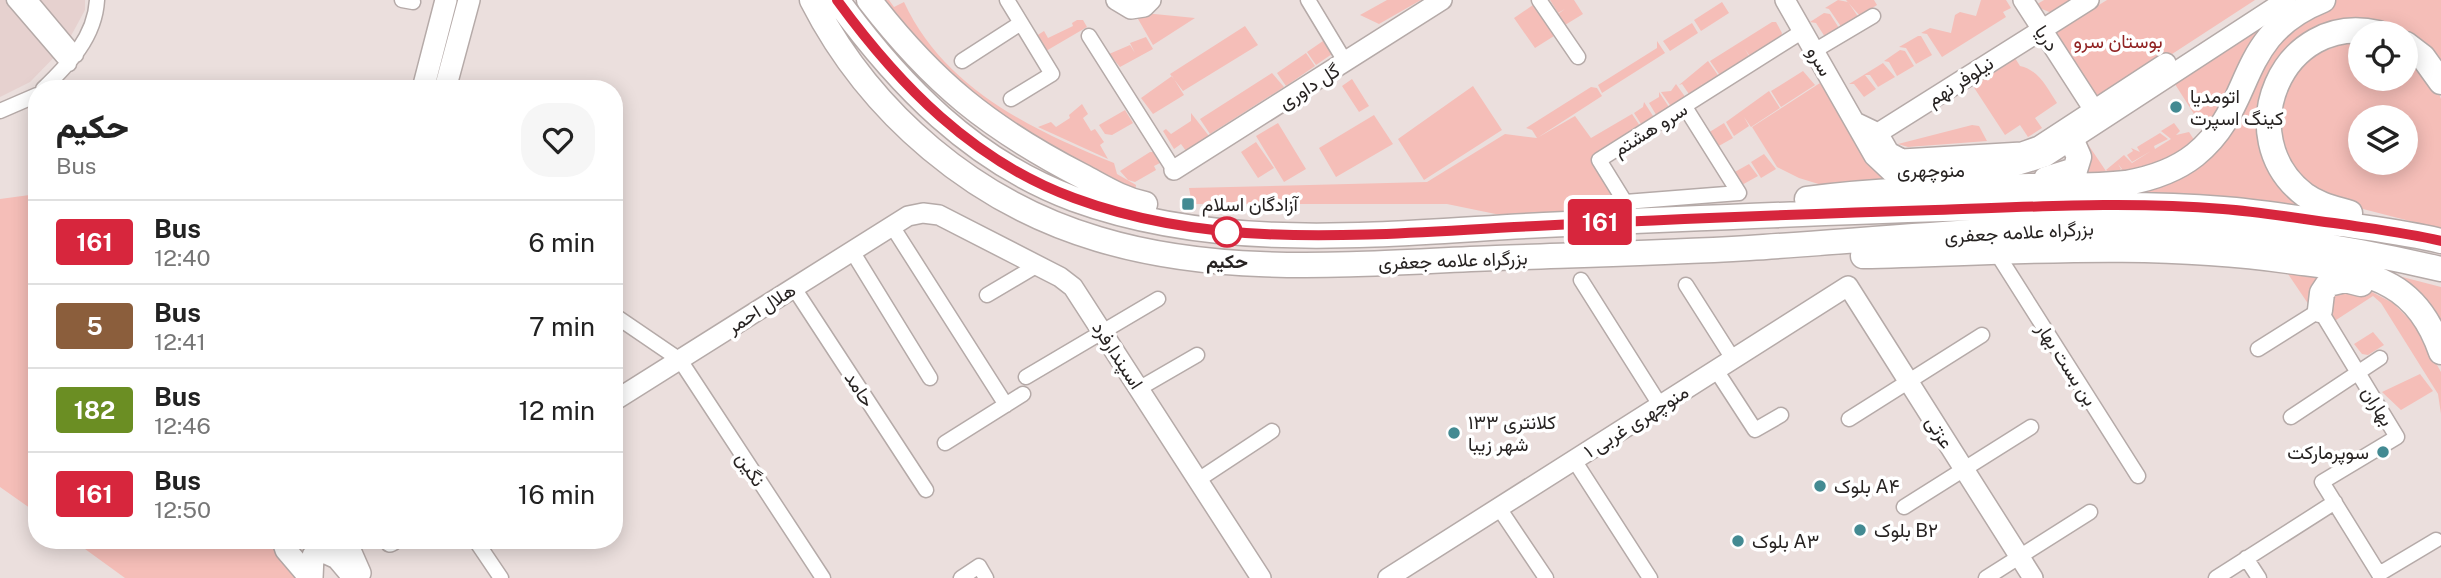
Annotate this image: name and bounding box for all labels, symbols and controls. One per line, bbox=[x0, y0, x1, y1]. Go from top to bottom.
street label: دریا bbox=[2030, 21, 2063, 56]
map controls bbox=[2348, 21, 2418, 175]
button: locate bbox=[2348, 21, 2418, 91]
park label: بوستان سرو bbox=[2073, 30, 2163, 53]
street label: سرو bbox=[1802, 42, 1837, 80]
street label: نیلوفر نهم bbox=[1923, 52, 1998, 112]
street label: گل داوری bbox=[1274, 59, 1344, 114]
place label: اتومدیا کینگ اسپرت bbox=[2190, 85, 2284, 132]
street label: سرو هشتم bbox=[1609, 98, 1692, 162]
marker: اتومدیا کینگ اسپرت bbox=[2168, 99, 2184, 115]
button: heart bbox=[521, 103, 595, 177]
button: layers bbox=[2348, 105, 2418, 175]
text: حکیم bbox=[56, 107, 129, 145]
text: Bus bbox=[56, 152, 96, 179]
street label: منوچهری bbox=[1897, 159, 1965, 184]
place label: آزادگان اسلام bbox=[1202, 193, 1300, 217]
marker: آزادگان اسلام bbox=[1180, 196, 1196, 212]
line badge: 161 bbox=[1560, 199, 1640, 245]
text: 161 bbox=[1582, 208, 1618, 236]
text: Bus bbox=[154, 213, 201, 244]
marker: حکیم bbox=[1212, 217, 1242, 247]
street label: بزرگراه علامه جعفری bbox=[1944, 217, 2094, 248]
text: 6 min bbox=[528, 227, 595, 258]
text: 161 bbox=[76, 228, 113, 256]
text: 12:40 bbox=[154, 244, 211, 271]
street label: بزرگراه علامه جعفری bbox=[1378, 246, 1528, 275]
place label: حکیم bbox=[1206, 250, 1248, 274]
street label: هلال احمر bbox=[722, 278, 800, 339]
text: Bus bbox=[154, 297, 201, 328]
text: 7 min bbox=[529, 311, 595, 342]
text: 5 bbox=[86, 312, 103, 340]
street label: اسپندارفرد bbox=[1086, 317, 1148, 395]
street label: بن بست بهار bbox=[2031, 318, 2102, 410]
text: 12:41 bbox=[154, 328, 206, 355]
street label: حامد bbox=[840, 367, 880, 411]
street label: منوچهری غربی ۱ bbox=[1580, 380, 1694, 464]
text: Bus bbox=[154, 381, 201, 412]
street label: بهاران bbox=[2357, 382, 2399, 430]
text: 12 min bbox=[519, 395, 595, 426]
text: 182 bbox=[74, 396, 115, 424]
place label: کلانتری ۱۳۳ شهر زیبا bbox=[1468, 411, 1556, 456]
text: 12:46 bbox=[154, 412, 211, 439]
street label: عزتی bbox=[1921, 412, 1958, 453]
marker: کلانتری ۱۳۳ شهر زیبا bbox=[1446, 425, 1462, 441]
place label: سوپرمارکت bbox=[2287, 441, 2369, 466]
marker: سوپرمارکت bbox=[2375, 444, 2391, 460]
street label: نگین bbox=[731, 448, 770, 491]
text: Bus bbox=[154, 465, 201, 496]
place label: بلوک A۴ bbox=[1834, 475, 1900, 498]
marker: بلوک A۴ bbox=[1812, 478, 1828, 494]
text: 16 min bbox=[518, 479, 595, 510]
text: 161 bbox=[76, 480, 113, 508]
text: 12:50 bbox=[154, 496, 211, 523]
place label: بلوک B۲ bbox=[1874, 519, 1938, 542]
marker: بلوک B۲ bbox=[1852, 522, 1868, 538]
place label: بلوک A۳ bbox=[1752, 530, 1819, 553]
marker: بلوک A۳ bbox=[1730, 533, 1746, 549]

